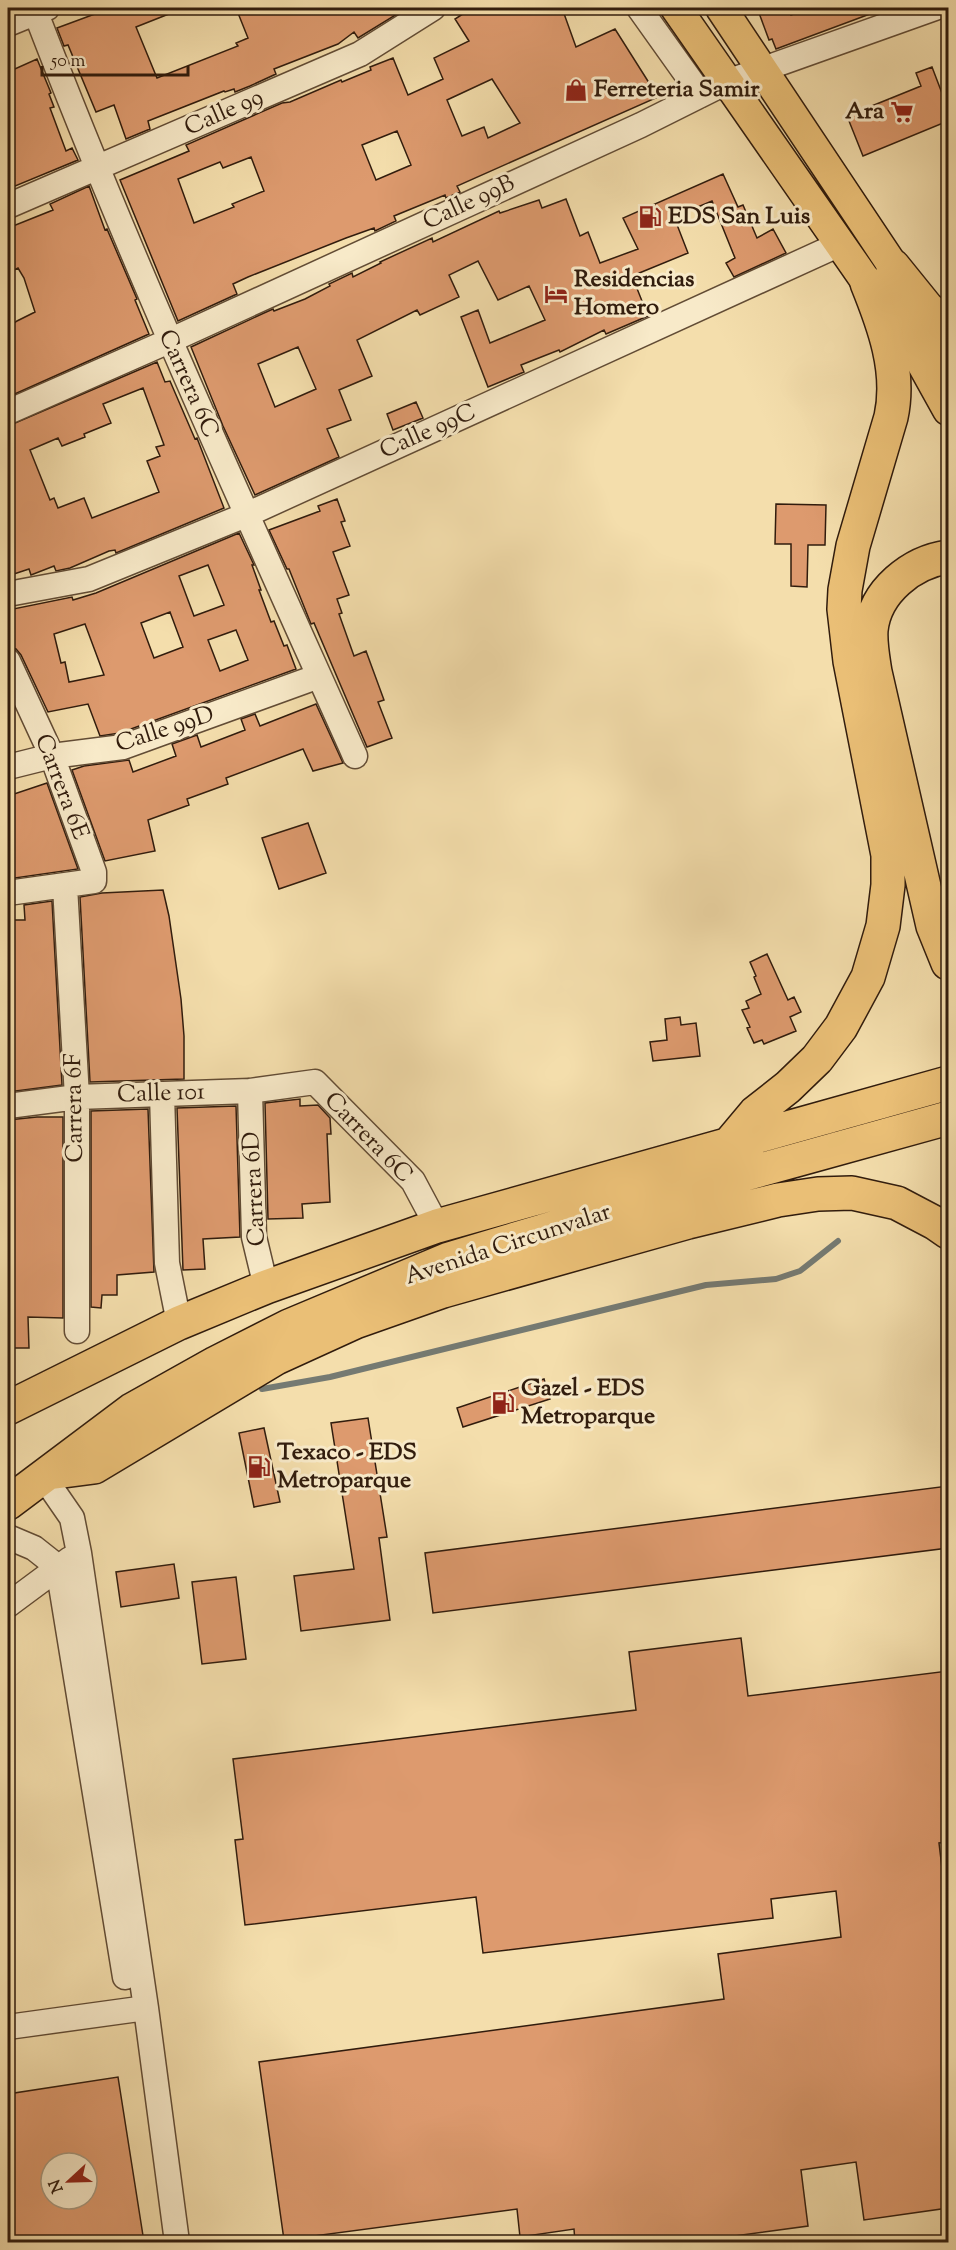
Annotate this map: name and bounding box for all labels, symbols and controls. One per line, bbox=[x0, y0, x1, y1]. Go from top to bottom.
scale bar bbox=[42, 39, 188, 77]
text: 50 m bbox=[50, 49, 86, 75]
place label: Ferreteria Samir bbox=[594, 73, 760, 107]
shop icon: Ferreteria Samir bbox=[563, 77, 589, 103]
street label: Calle 99 bbox=[179, 81, 269, 145]
place label: Ara bbox=[845, 95, 885, 129]
supermarket icon: Ara bbox=[889, 99, 915, 125]
street label: Calle 99B bbox=[417, 167, 521, 239]
place label: EDS San Luis bbox=[668, 200, 810, 234]
fuel station icon: EDS San Luis bbox=[637, 204, 663, 230]
place label: Residencias Homero bbox=[574, 263, 694, 325]
hotel icon: Residencias Homero bbox=[543, 281, 569, 307]
street label: Carrera 6C bbox=[149, 324, 227, 444]
street label: Calle 99C bbox=[374, 396, 482, 468]
street label: Calle 99D bbox=[111, 698, 219, 762]
street label: Carrera 6E bbox=[25, 729, 97, 845]
street label: Carrera 6F bbox=[57, 1053, 93, 1163]
street label: Calle 101 bbox=[116, 1075, 206, 1113]
street label: Carrera 6C bbox=[316, 1085, 420, 1191]
street label: Carrera 6D bbox=[235, 1131, 275, 1247]
street label: Avenida Circunvalar bbox=[401, 1196, 615, 1294]
place label: Gazel - EDS Metroparque bbox=[521, 1372, 655, 1434]
fuel station icon: Gazel - EDS Metroparque bbox=[490, 1390, 516, 1416]
place label: Texaco - EDS Metroparque bbox=[277, 1436, 417, 1498]
fuel station icon: Texaco - EDS Metroparque bbox=[246, 1454, 272, 1480]
north arrow bbox=[39, 2151, 99, 2211]
text: N bbox=[44, 2175, 70, 2196]

